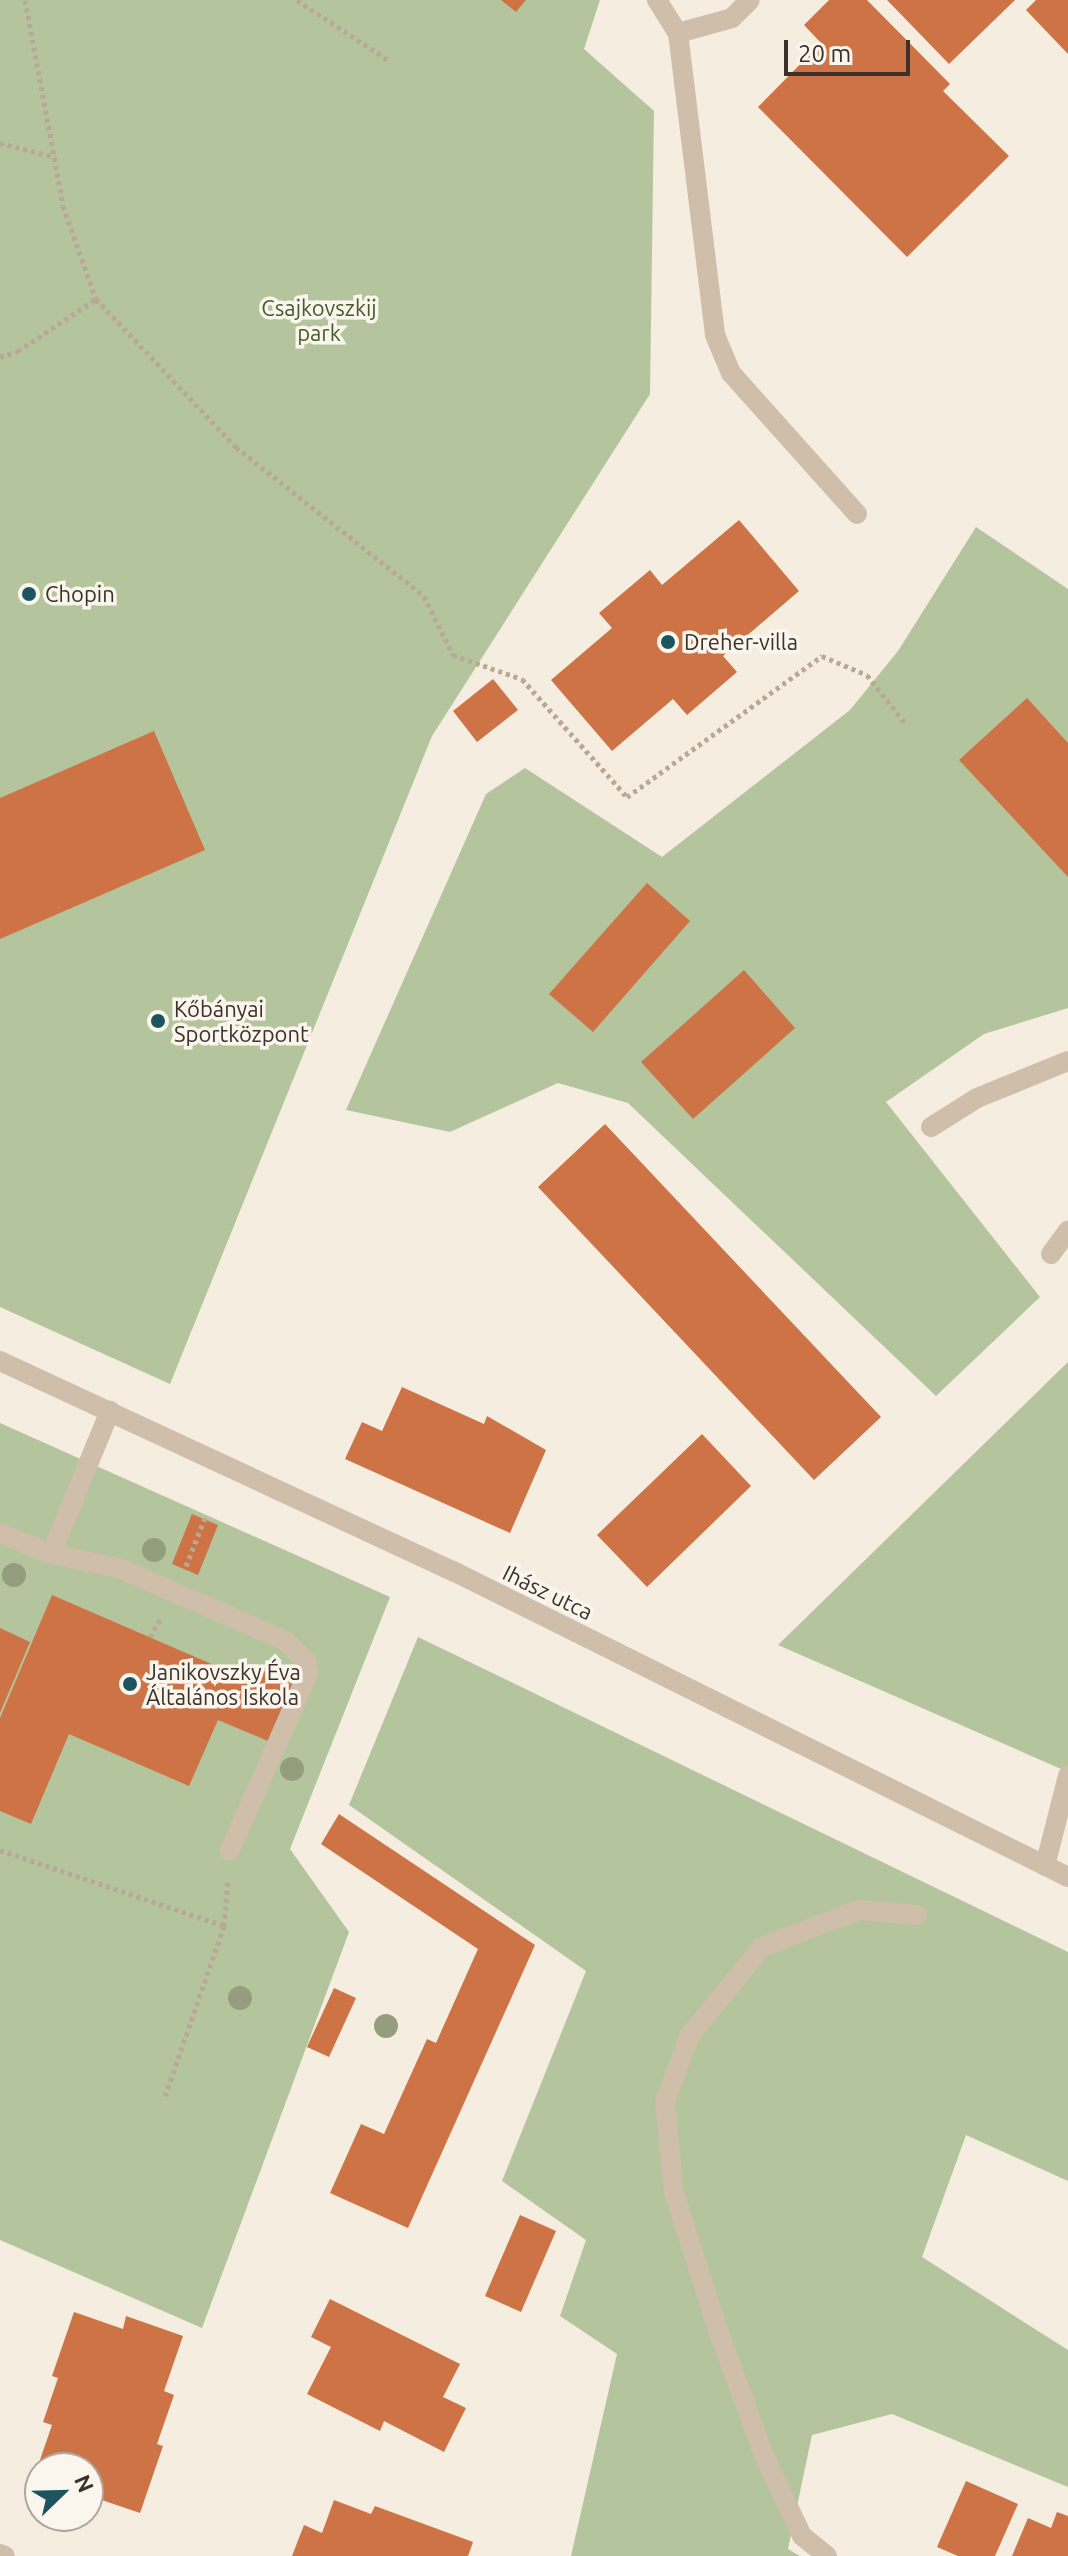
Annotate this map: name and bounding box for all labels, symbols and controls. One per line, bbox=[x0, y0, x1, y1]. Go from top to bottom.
scale bar bbox=[788, 24, 914, 74]
text: 20 m bbox=[798, 40, 851, 67]
park label: Csajkovszkij park bbox=[261, 294, 377, 346]
place label: Chopin bbox=[45, 581, 115, 607]
marker: Chopin bbox=[20, 585, 38, 603]
place label: Dreher-villa bbox=[684, 629, 798, 655]
marker: Dreher-villa bbox=[659, 633, 677, 651]
place label: Kőbányai Sportközpont bbox=[174, 995, 309, 1046]
marker: Kőbányai Sportközpont bbox=[149, 1012, 167, 1030]
street label: Ihász utca bbox=[499, 1559, 597, 1625]
place label: Janikovszky Éva Általános Iskola bbox=[146, 1658, 301, 1710]
marker: Janikovszky Éva Általános Iskola bbox=[121, 1675, 139, 1693]
north arrow bbox=[24, 2452, 104, 2532]
text: N bbox=[70, 2471, 99, 2496]

